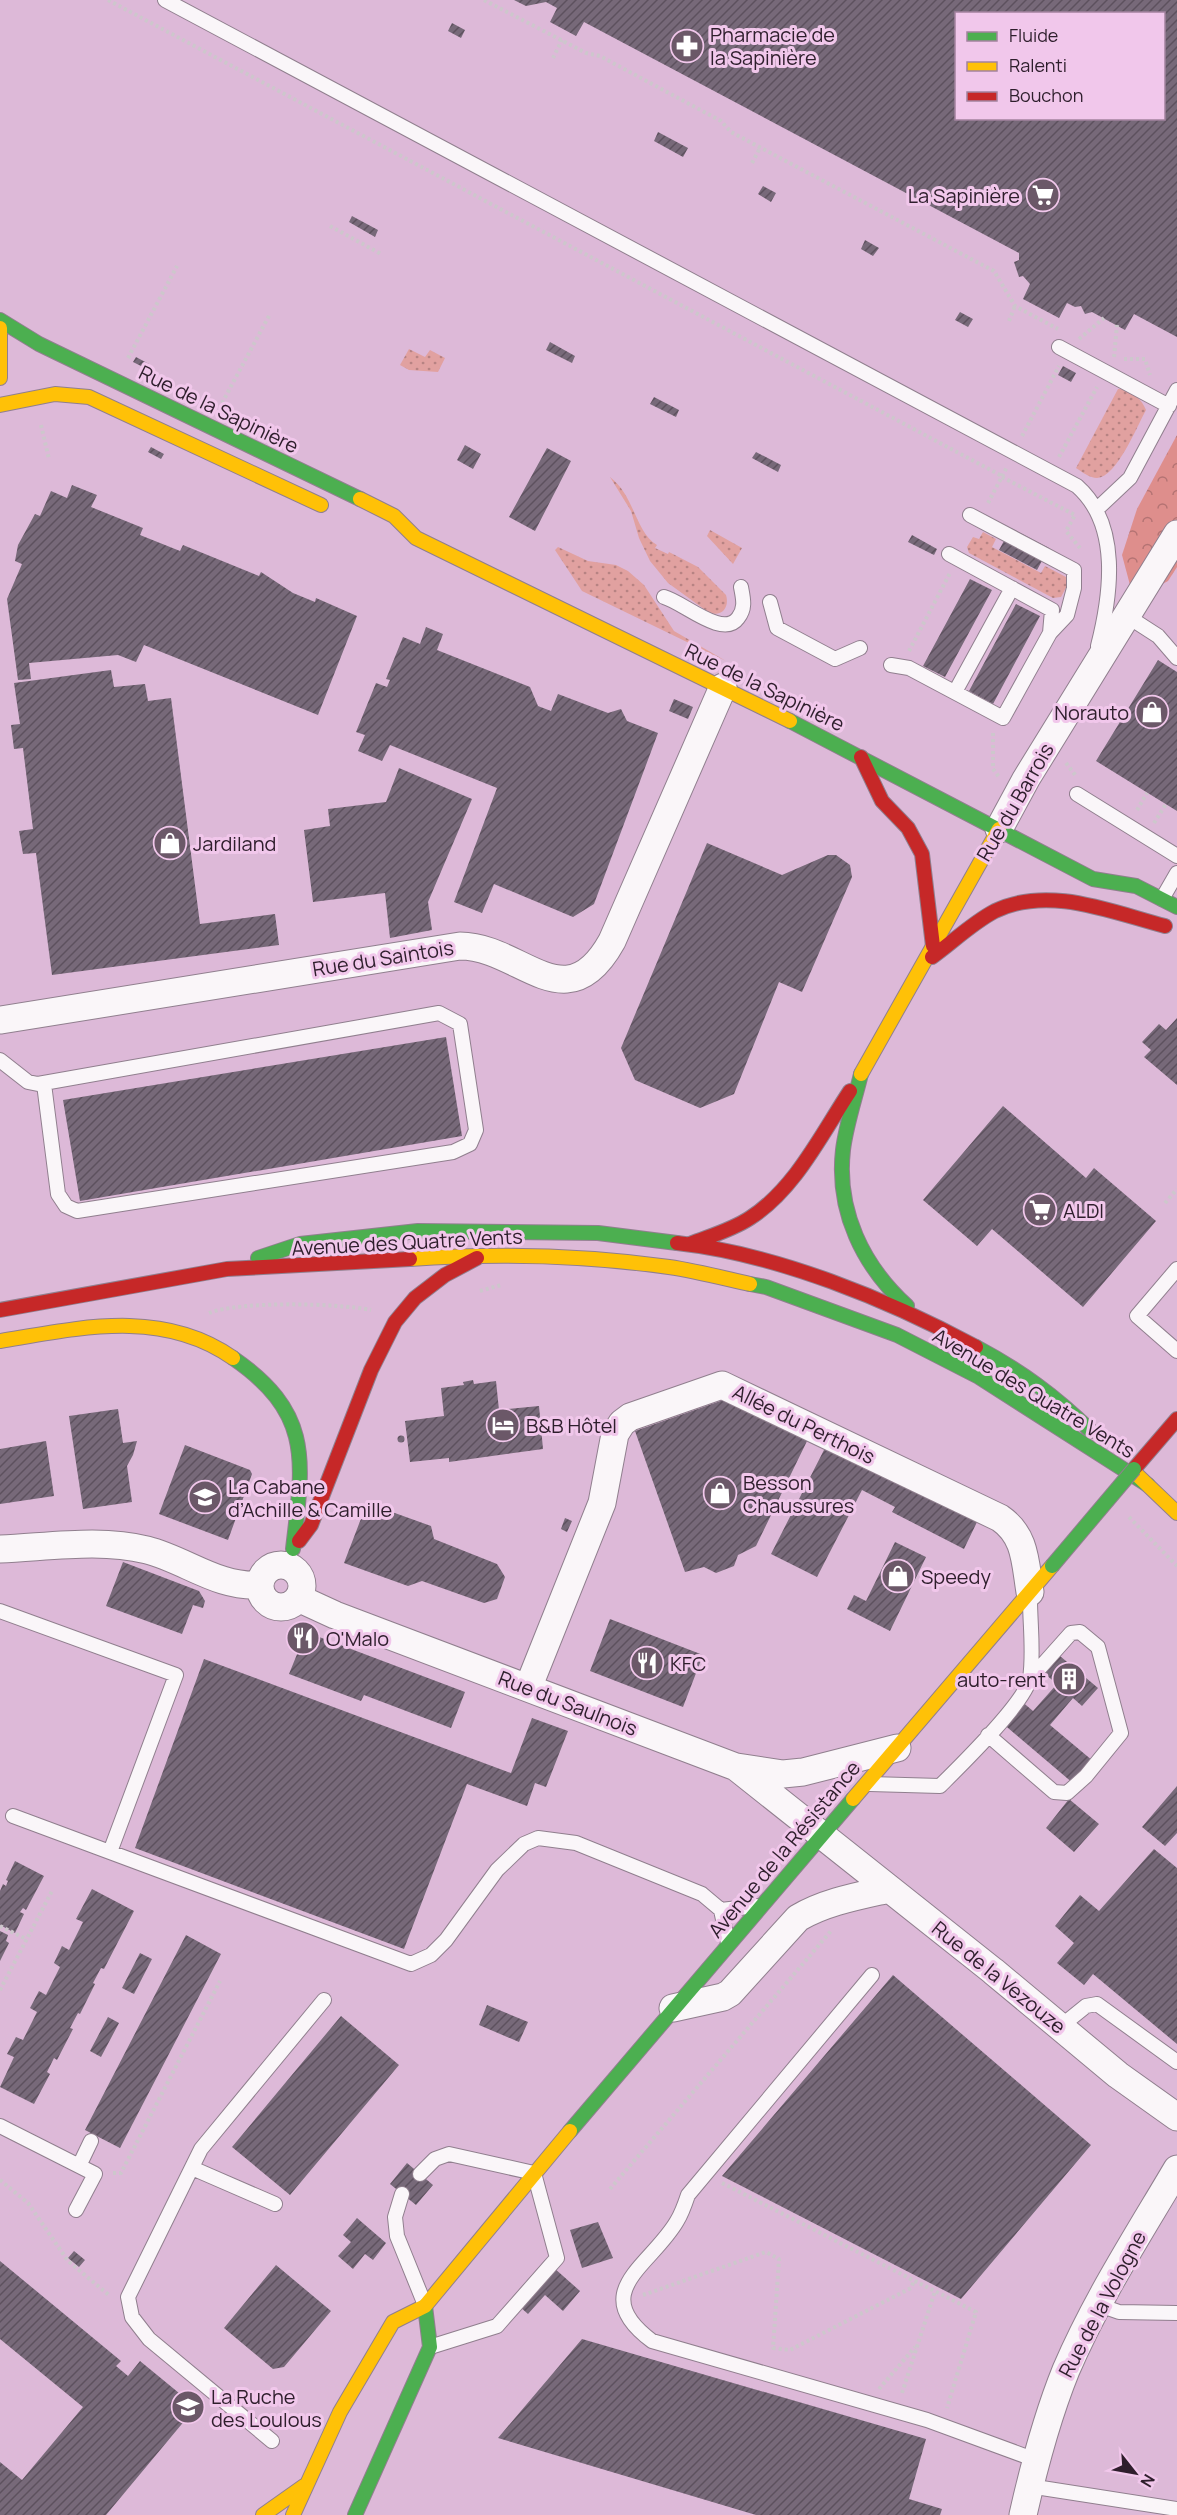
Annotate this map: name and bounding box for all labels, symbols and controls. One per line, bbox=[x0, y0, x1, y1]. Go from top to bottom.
legend bbox=[955, 12, 1165, 120]
place label: Pharmacie de la Sapinière bbox=[710, 21, 835, 71]
text: Fluide bbox=[1009, 23, 1058, 47]
pharmacy icon: Pharmacie de la Sapinière bbox=[669, 28, 705, 64]
text: Ralenti bbox=[1009, 53, 1067, 77]
text: Bouchon bbox=[1009, 83, 1083, 107]
supermarket icon: La Sapinière bbox=[1025, 177, 1061, 213]
place label: La Sapinière bbox=[908, 182, 1020, 209]
street label: Rue de la Sapinière bbox=[135, 359, 303, 459]
street label: Rue de la Sapinière bbox=[681, 637, 849, 737]
shop icon: Norauto bbox=[1134, 694, 1170, 730]
place label: Norauto bbox=[1054, 699, 1129, 726]
street label: Rue du Barrois bbox=[970, 738, 1060, 866]
shop icon: Jardiland bbox=[152, 825, 188, 861]
place label: Jardiland bbox=[193, 830, 276, 857]
street label: Rue du Saintois bbox=[311, 934, 455, 982]
supermarket icon: ALDI bbox=[1022, 1192, 1058, 1228]
place label: ALDI bbox=[1063, 1197, 1104, 1224]
street label: Avenue des Quatre Vents bbox=[291, 1222, 523, 1262]
street label: Avenue des Quatre Vents bbox=[928, 1322, 1140, 1464]
street label: Allée du Perthois bbox=[728, 1378, 880, 1470]
hotel icon: B&B Hôtel bbox=[485, 1407, 521, 1443]
place label: B&B Hôtel bbox=[526, 1412, 617, 1439]
place label: Besson Chaussures bbox=[743, 1469, 854, 1519]
place label: La Cabane d’Achille & Camille bbox=[228, 1473, 392, 1523]
shop icon: Besson Chaussures bbox=[702, 1475, 738, 1511]
school or university icon: La Cabane d’Achille & Camille bbox=[187, 1479, 223, 1515]
shop icon: Speedy bbox=[880, 1558, 916, 1594]
place label: Speedy bbox=[921, 1563, 991, 1590]
restaurant icon: O'Malo bbox=[285, 1620, 321, 1656]
place label: O'Malo bbox=[326, 1625, 389, 1652]
restaurant icon: KFC bbox=[629, 1645, 665, 1681]
place label: KFC bbox=[670, 1650, 706, 1677]
building icon: auto-rent bbox=[1051, 1661, 1087, 1697]
street label: Rue du Saulnois bbox=[495, 1664, 641, 1742]
place label: auto-rent bbox=[957, 1666, 1046, 1693]
street label: Avenue de la Résistance bbox=[702, 1755, 866, 1943]
street label: Rue de la Vezouze bbox=[926, 1915, 1072, 2039]
street label: Rue de la Vologne bbox=[1052, 2226, 1152, 2382]
place label: La Ruche des Loulous bbox=[211, 2383, 322, 2433]
school or university icon: La Ruche des Loulous bbox=[170, 2389, 206, 2425]
north arrow bbox=[1105, 2443, 1165, 2503]
text: N bbox=[1135, 2470, 1160, 2491]

